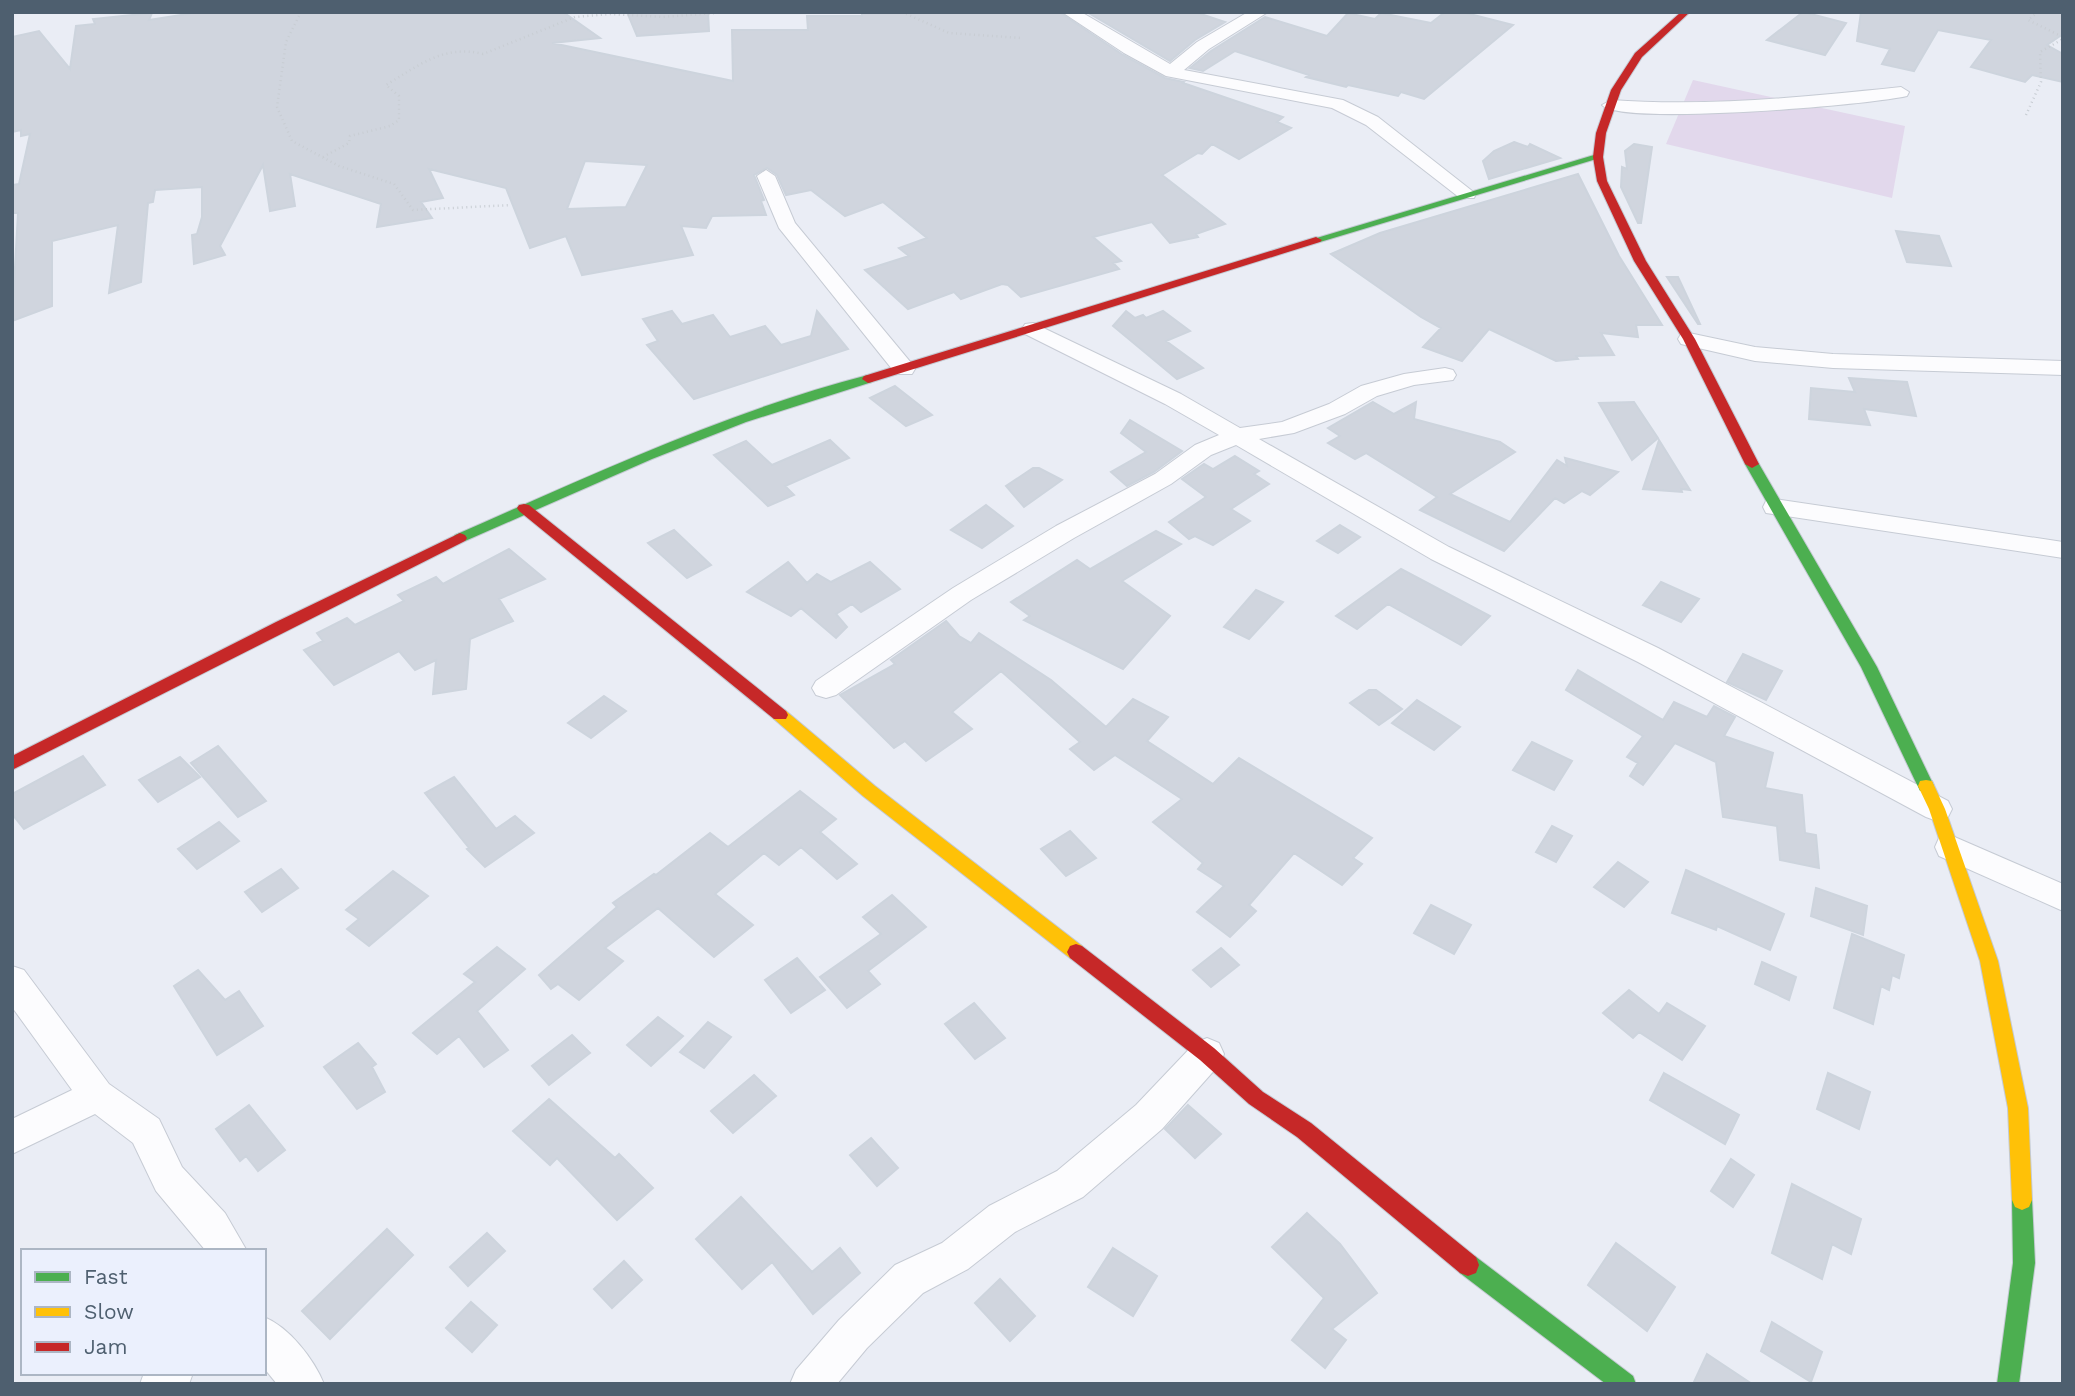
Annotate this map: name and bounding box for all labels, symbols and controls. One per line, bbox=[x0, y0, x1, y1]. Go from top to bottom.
legend bbox=[21, 1249, 266, 1375]
text: Fast bbox=[84, 1264, 128, 1289]
text: Slow bbox=[84, 1299, 134, 1324]
text: Jam bbox=[84, 1334, 127, 1359]

